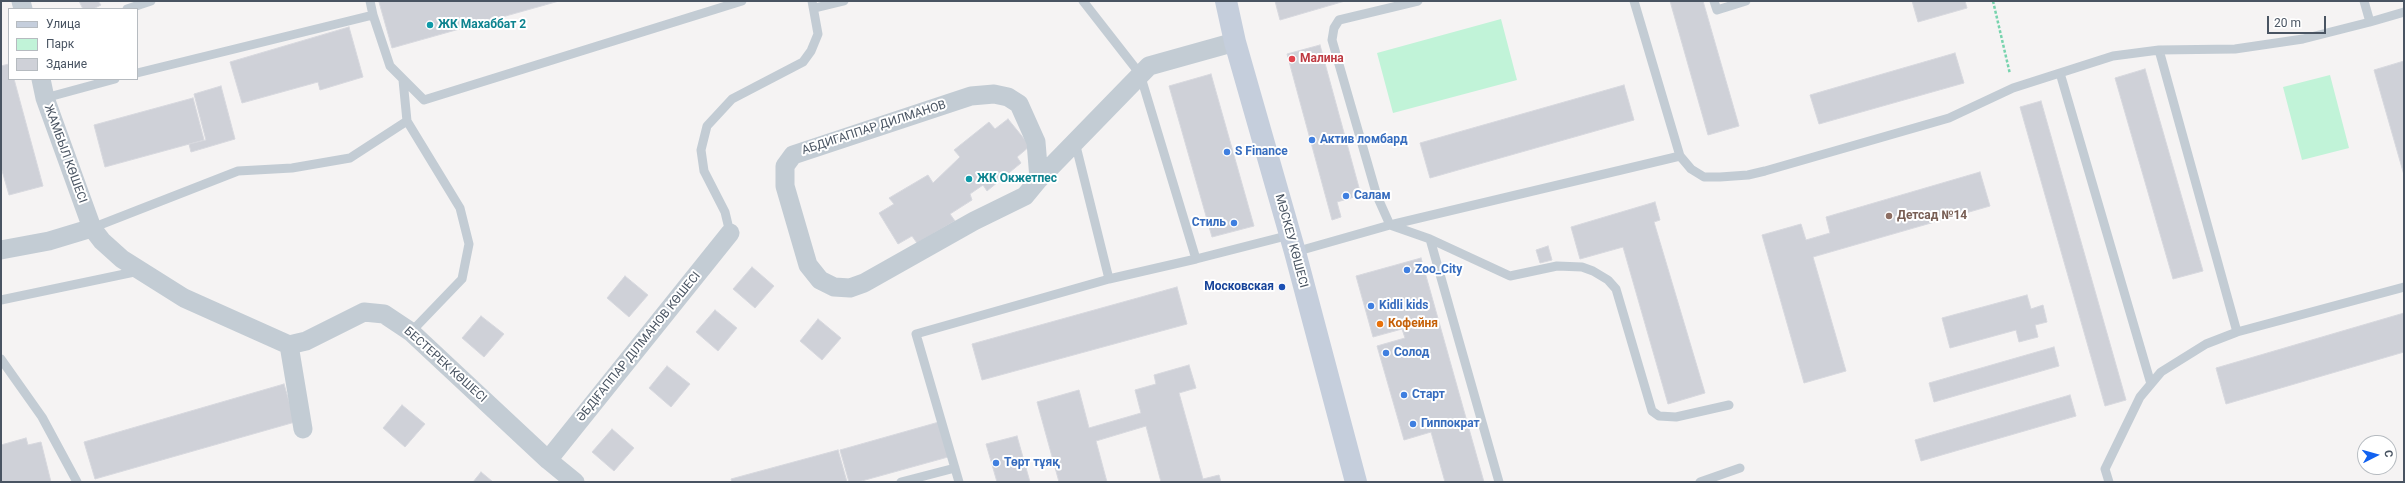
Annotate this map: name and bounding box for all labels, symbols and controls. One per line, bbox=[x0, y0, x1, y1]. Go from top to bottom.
legend bbox=[8, 8, 138, 80]
scale bar bbox=[2269, 8, 2328, 34]
text: 20 m bbox=[2274, 16, 2301, 30]
text: Улица bbox=[46, 17, 81, 31]
place label: ЖК Махаббат 2 bbox=[438, 18, 526, 32]
marker: ЖК Махаббат 2 bbox=[425, 20, 435, 30]
text: Парк bbox=[46, 37, 74, 51]
place label: Малина bbox=[1300, 52, 1344, 66]
marker: Малина bbox=[1287, 54, 1297, 64]
text: Здание bbox=[46, 57, 87, 71]
street label: АБДИГАППАР ДИЛМАНОВ bbox=[800, 98, 948, 158]
street label: ЖАМБЫЛ КӨШЕСІ bbox=[41, 103, 89, 205]
place label: Актив ломбард bbox=[1320, 133, 1407, 147]
marker: Актив ломбард bbox=[1307, 135, 1317, 145]
place label: S Finance bbox=[1235, 145, 1288, 159]
marker: S Finance bbox=[1222, 147, 1232, 157]
place label: ЖК Окжетпес bbox=[977, 172, 1057, 186]
marker: ЖК Окжетпес bbox=[964, 174, 974, 184]
place label: Салам bbox=[1354, 189, 1391, 203]
marker: Салам bbox=[1341, 191, 1351, 201]
street label: МӘСКЕУ КӨШЕСІ bbox=[1272, 193, 1310, 289]
place label: Детсад №14 bbox=[1897, 209, 1967, 223]
marker: Детсад №14 bbox=[1884, 211, 1894, 221]
place label: Стиль bbox=[1192, 216, 1226, 230]
marker: Стиль bbox=[1229, 218, 1239, 228]
place label: Zoo_City bbox=[1415, 263, 1462, 277]
marker: Zoo_City bbox=[1402, 265, 1412, 275]
street label: ӘБДІҒАППАР ДІЛМАНОВ КӨШЕСІ bbox=[574, 269, 704, 425]
place label: Московская bbox=[1204, 280, 1274, 294]
marker: Московская bbox=[1277, 282, 1287, 292]
place label: Kidli kids bbox=[1379, 299, 1428, 313]
marker: Kidli kids bbox=[1366, 301, 1376, 311]
place label: Кофейня bbox=[1388, 317, 1438, 331]
marker: Кофейня bbox=[1375, 319, 1385, 329]
street label: БЕСТЕРЕК КӨШЕСІ bbox=[401, 324, 489, 406]
place label: Солод bbox=[1394, 346, 1429, 360]
marker: Солод bbox=[1381, 348, 1391, 358]
place label: Старт bbox=[1412, 388, 1445, 402]
marker: Старт bbox=[1399, 390, 1409, 400]
place label: Гиппократ bbox=[1421, 417, 1480, 431]
marker: Гиппократ bbox=[1408, 419, 1418, 429]
north arrow bbox=[2357, 435, 2397, 475]
text: С bbox=[2382, 450, 2395, 458]
place label: Төрт тұяқ bbox=[1004, 456, 1060, 470]
marker: Төрт тұяқ bbox=[991, 458, 1001, 468]

